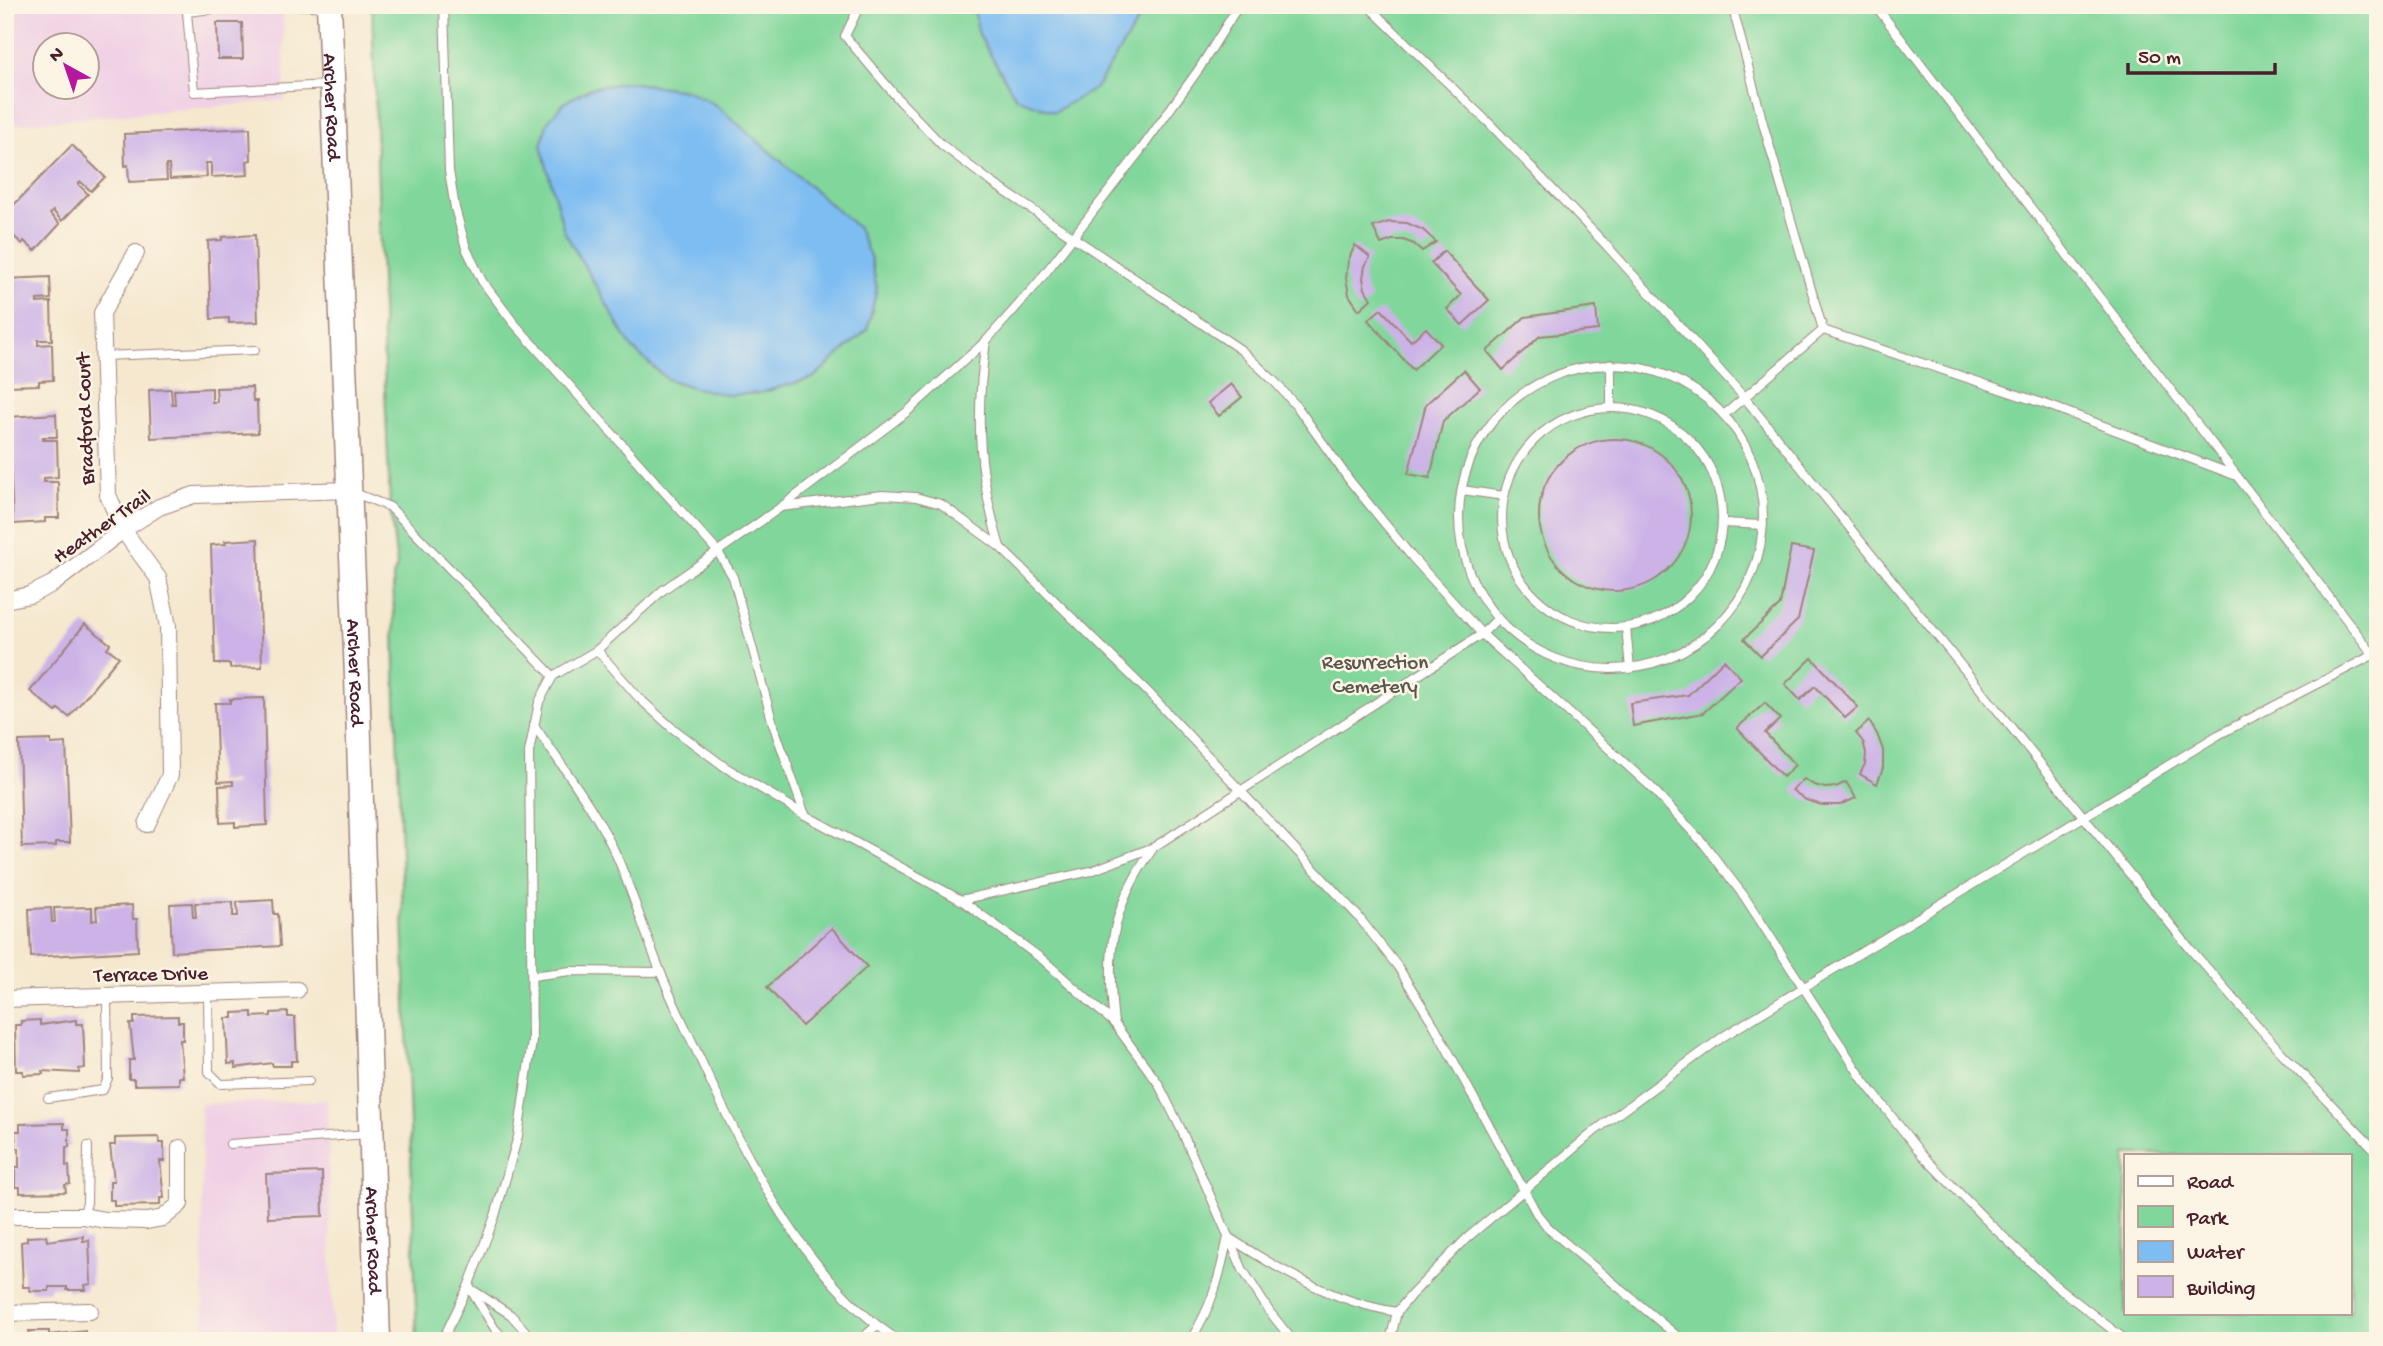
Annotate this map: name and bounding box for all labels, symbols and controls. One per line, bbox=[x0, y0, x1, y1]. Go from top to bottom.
north arrow bbox=[32, 32, 102, 102]
scale bar bbox=[2128, 32, 2274, 76]
text: N bbox=[45, 43, 69, 68]
text: 50 m bbox=[2138, 47, 2181, 72]
street label: Archer Road bbox=[315, 53, 345, 163]
street label: Bradford Court bbox=[73, 350, 102, 486]
street label: Heather Trail bbox=[49, 485, 157, 571]
street label: Archer Road bbox=[339, 618, 368, 728]
park label: Resurrection Cemetery bbox=[1322, 652, 1428, 701]
street label: Terrace Drive bbox=[93, 963, 210, 990]
legend bbox=[2124, 1154, 2352, 1314]
text: Road bbox=[2187, 1172, 2235, 1197]
street label: Archer Road bbox=[357, 1186, 386, 1296]
text: Park bbox=[2186, 1208, 2230, 1233]
text: Water bbox=[2187, 1242, 2245, 1267]
text: Building bbox=[2186, 1278, 2256, 1303]

